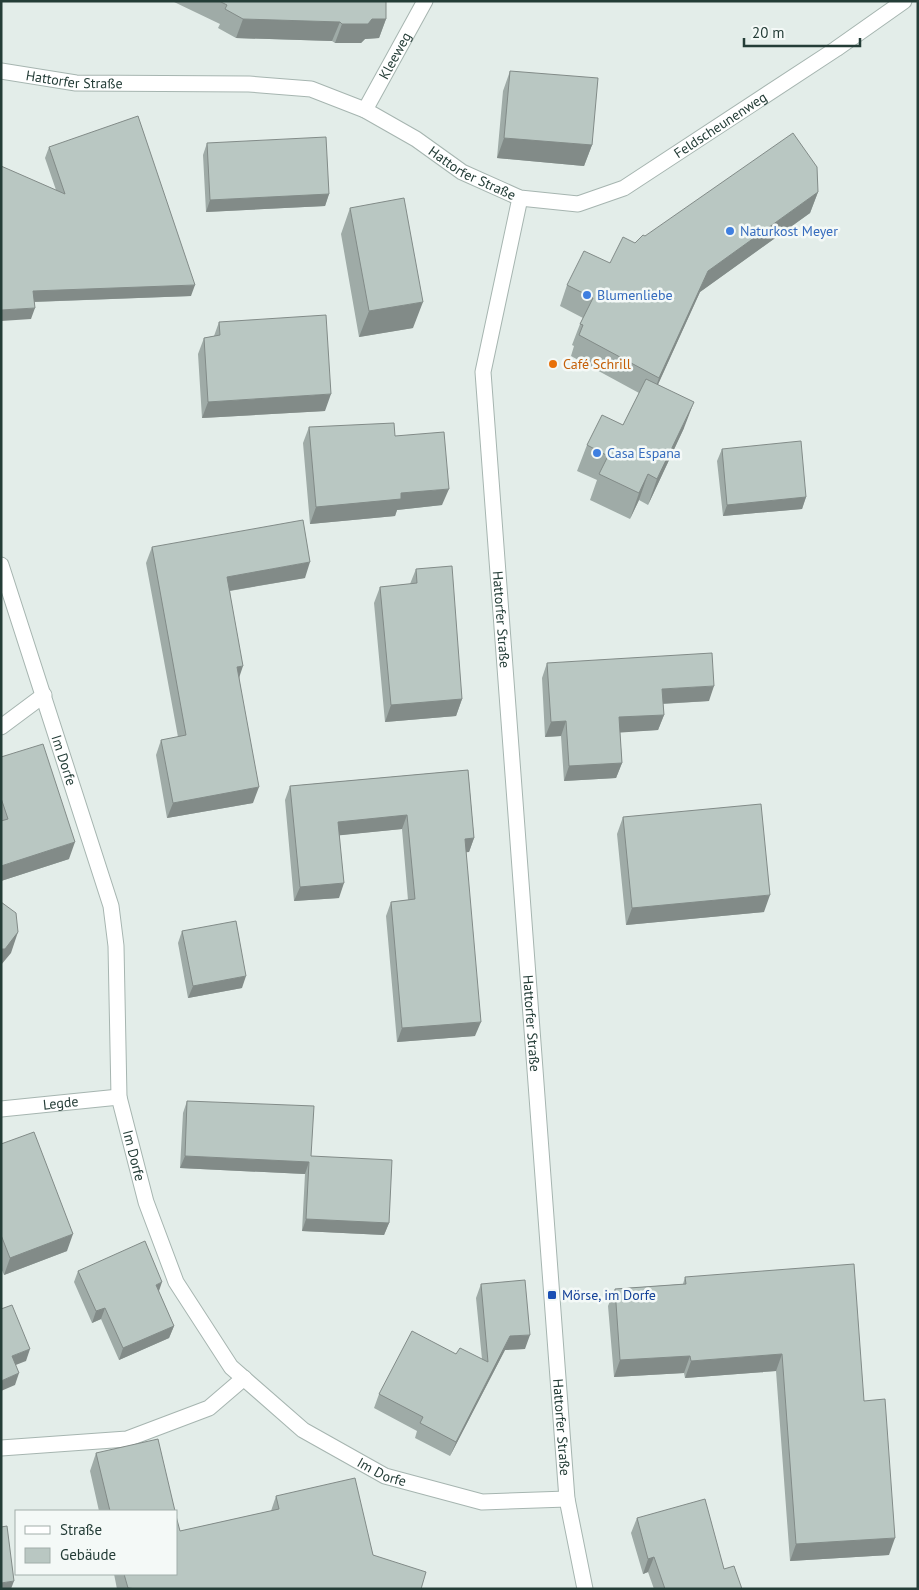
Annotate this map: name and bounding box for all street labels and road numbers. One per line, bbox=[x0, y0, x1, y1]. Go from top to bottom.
street label: Kleeweg bbox=[375, 29, 415, 82]
street label: Hattorfer Straße bbox=[25, 66, 123, 92]
street label: Feldscheunenweg bbox=[670, 88, 770, 162]
street label: Hattorfer Straße bbox=[425, 142, 519, 204]
street label: Hattorfer Straße bbox=[489, 570, 514, 669]
street label: Im Dorfe bbox=[47, 733, 80, 788]
street label: Hattorfer Straße bbox=[519, 974, 544, 1072]
street label: Legde bbox=[42, 1092, 79, 1114]
street label: Im Dorfe bbox=[119, 1128, 149, 1183]
street label: Hattorfer Straße bbox=[549, 1378, 574, 1476]
street label: Im Dorfe bbox=[354, 1453, 408, 1490]

